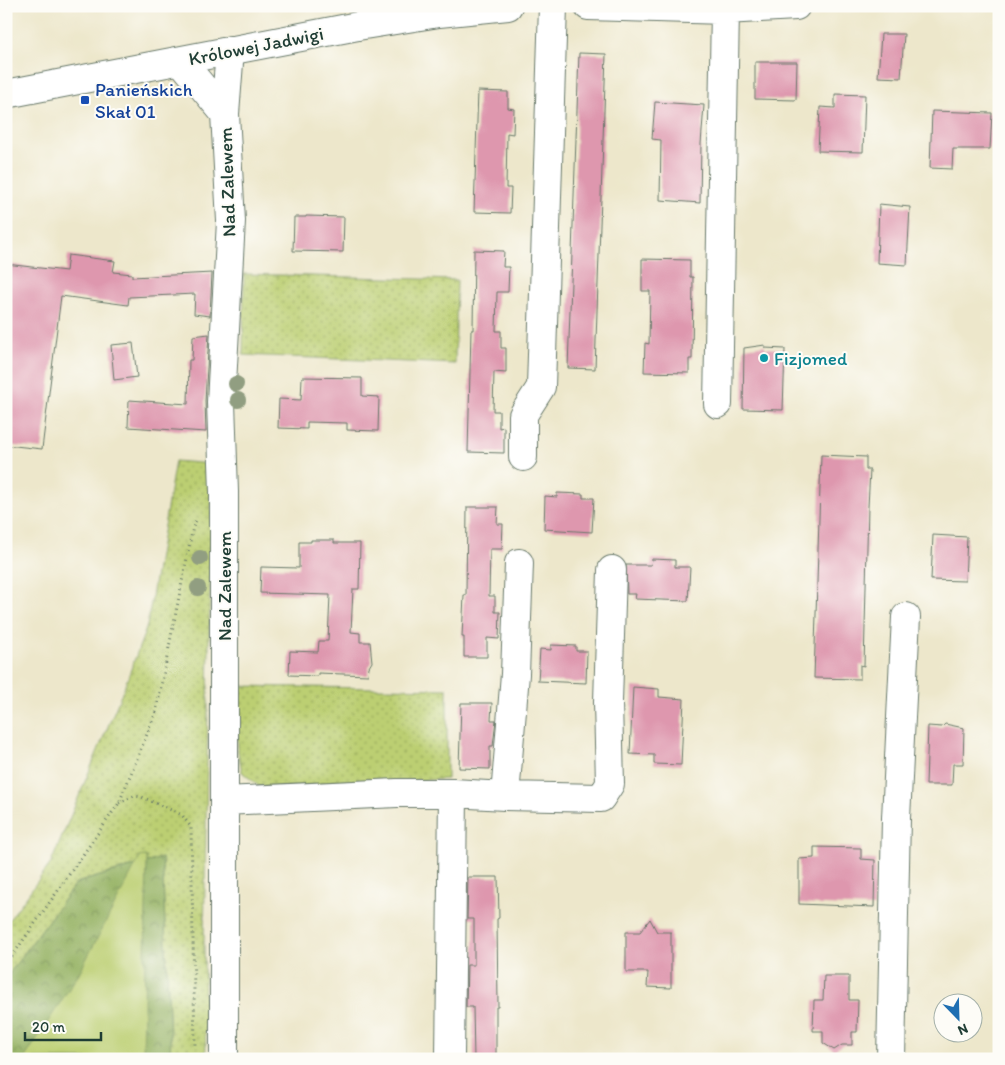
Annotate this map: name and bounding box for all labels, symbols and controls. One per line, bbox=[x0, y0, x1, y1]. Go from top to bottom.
street label: Królowej Jadwigi bbox=[187, 22, 325, 70]
place label: Panieńskich Skał 01 bbox=[95, 78, 193, 123]
marker: Panieńskich Skał 01 bbox=[79, 94, 91, 106]
street label: Nad Zalewem bbox=[214, 127, 240, 237]
place label: Fizjomed bbox=[774, 347, 848, 370]
marker: Fizjomed bbox=[758, 352, 770, 364]
street label: Nad Zalewem bbox=[213, 531, 236, 641]
north arrow bbox=[932, 992, 982, 1042]
scale bar bbox=[25, 1010, 101, 1042]
text: 20 m bbox=[32, 1018, 66, 1036]
text: N bbox=[955, 1020, 971, 1039]

